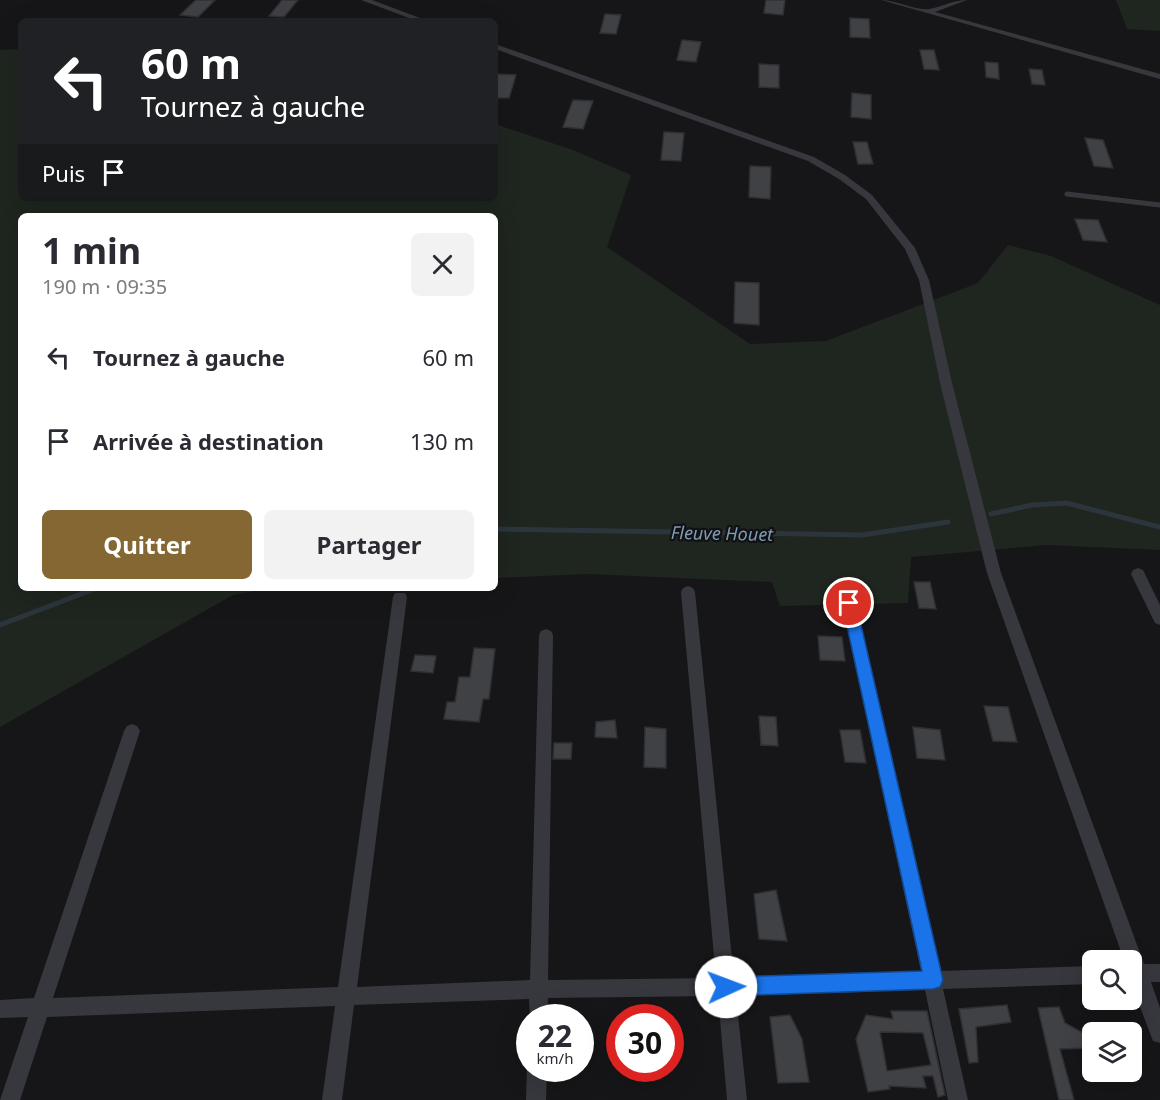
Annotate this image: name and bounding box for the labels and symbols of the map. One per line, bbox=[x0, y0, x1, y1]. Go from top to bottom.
water label: Fleuve Houet bbox=[671, 520, 774, 546]
pin bbox=[823, 577, 874, 628]
position arrow bbox=[694, 955, 758, 1019]
speed limit sign: 30 bbox=[606, 1004, 684, 1082]

